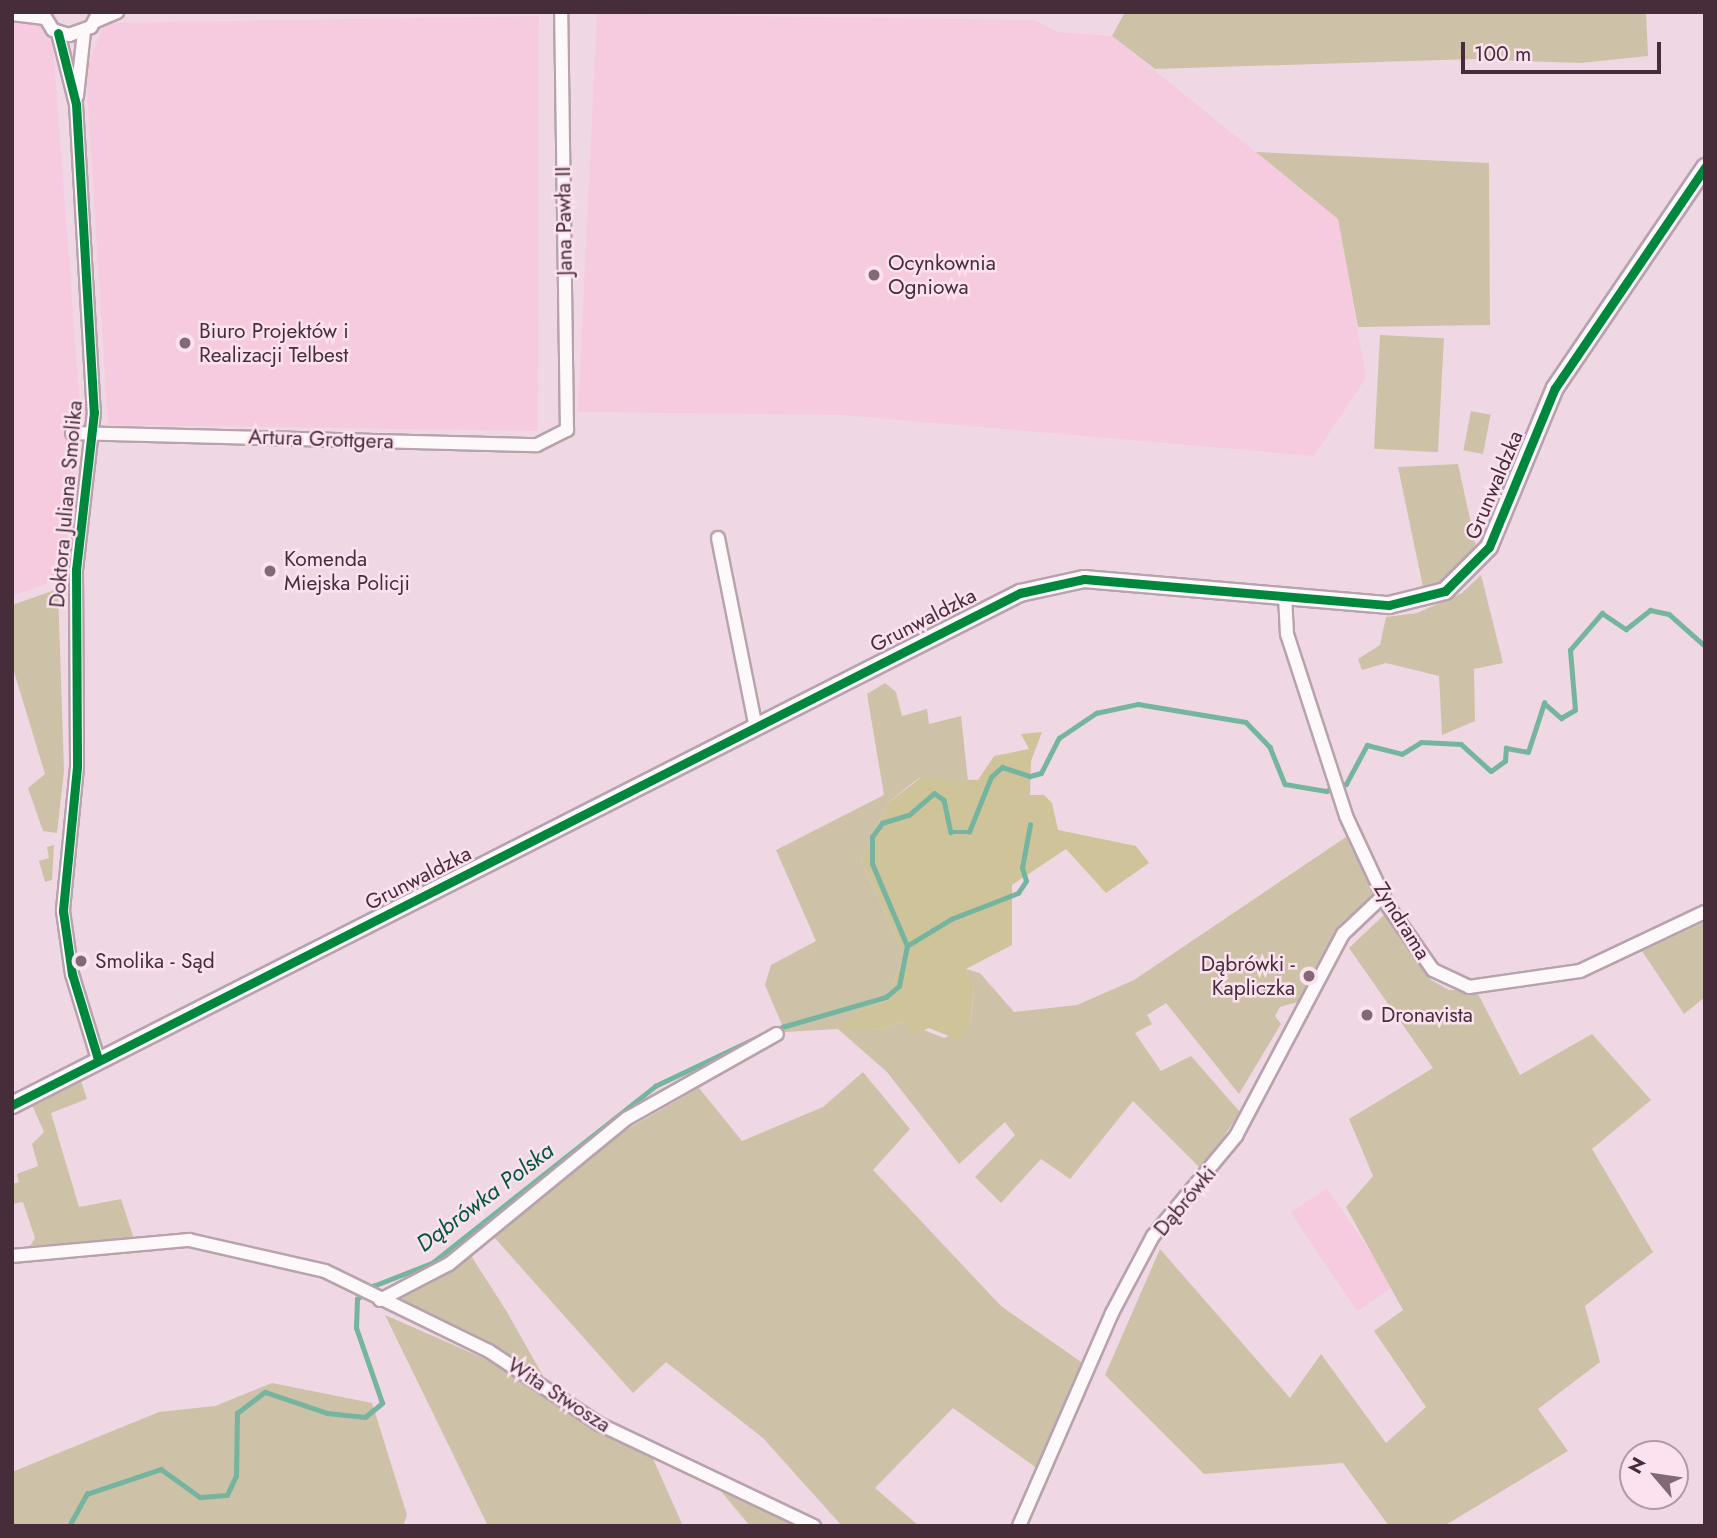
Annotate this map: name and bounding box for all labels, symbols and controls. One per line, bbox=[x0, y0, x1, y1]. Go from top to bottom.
scale bar bbox=[1465, 28, 1664, 72]
text: 100 m bbox=[1474, 39, 1531, 69]
street label: Jana Pawła II bbox=[550, 166, 578, 276]
place label: Ocynkownia Ogniowa bbox=[888, 250, 996, 300]
marker: Ocynkownia Ogniowa bbox=[866, 267, 882, 283]
place label: Biuro Projektów i Realizacji Telbest bbox=[199, 318, 349, 368]
marker: Biuro Projektów i Realizacji Telbest bbox=[177, 335, 193, 351]
street label: Doktora Juliana Smolika bbox=[44, 399, 88, 609]
street label: Artura Grottgera bbox=[248, 424, 394, 454]
street label: Grunwaldzka bbox=[1460, 427, 1528, 543]
place label: Komenda Miejska Policji bbox=[284, 546, 410, 596]
marker: Komenda Miejska Policji bbox=[262, 563, 278, 579]
street label: Grunwaldzka bbox=[866, 583, 980, 657]
street label: Grunwaldzka bbox=[361, 841, 475, 915]
street label: Zyndrama bbox=[1368, 878, 1436, 964]
place label: Smolika - Sąd bbox=[95, 948, 215, 974]
place label: Dąbrówki - Kapliczka bbox=[1201, 951, 1295, 1001]
marker: Smolika - Sąd bbox=[73, 953, 89, 969]
marker: Dąbrówki - Kapliczka bbox=[1301, 968, 1317, 984]
place label: Dronavista bbox=[1381, 1002, 1473, 1028]
marker: Dronavista bbox=[1359, 1007, 1375, 1023]
water label: Dąbrówka Polska bbox=[411, 1136, 559, 1258]
street label: Dąbrówki bbox=[1149, 1161, 1221, 1241]
street label: Wita Stwosza bbox=[503, 1352, 615, 1438]
north arrow bbox=[1619, 1440, 1689, 1510]
text: N bbox=[1621, 1452, 1652, 1479]

